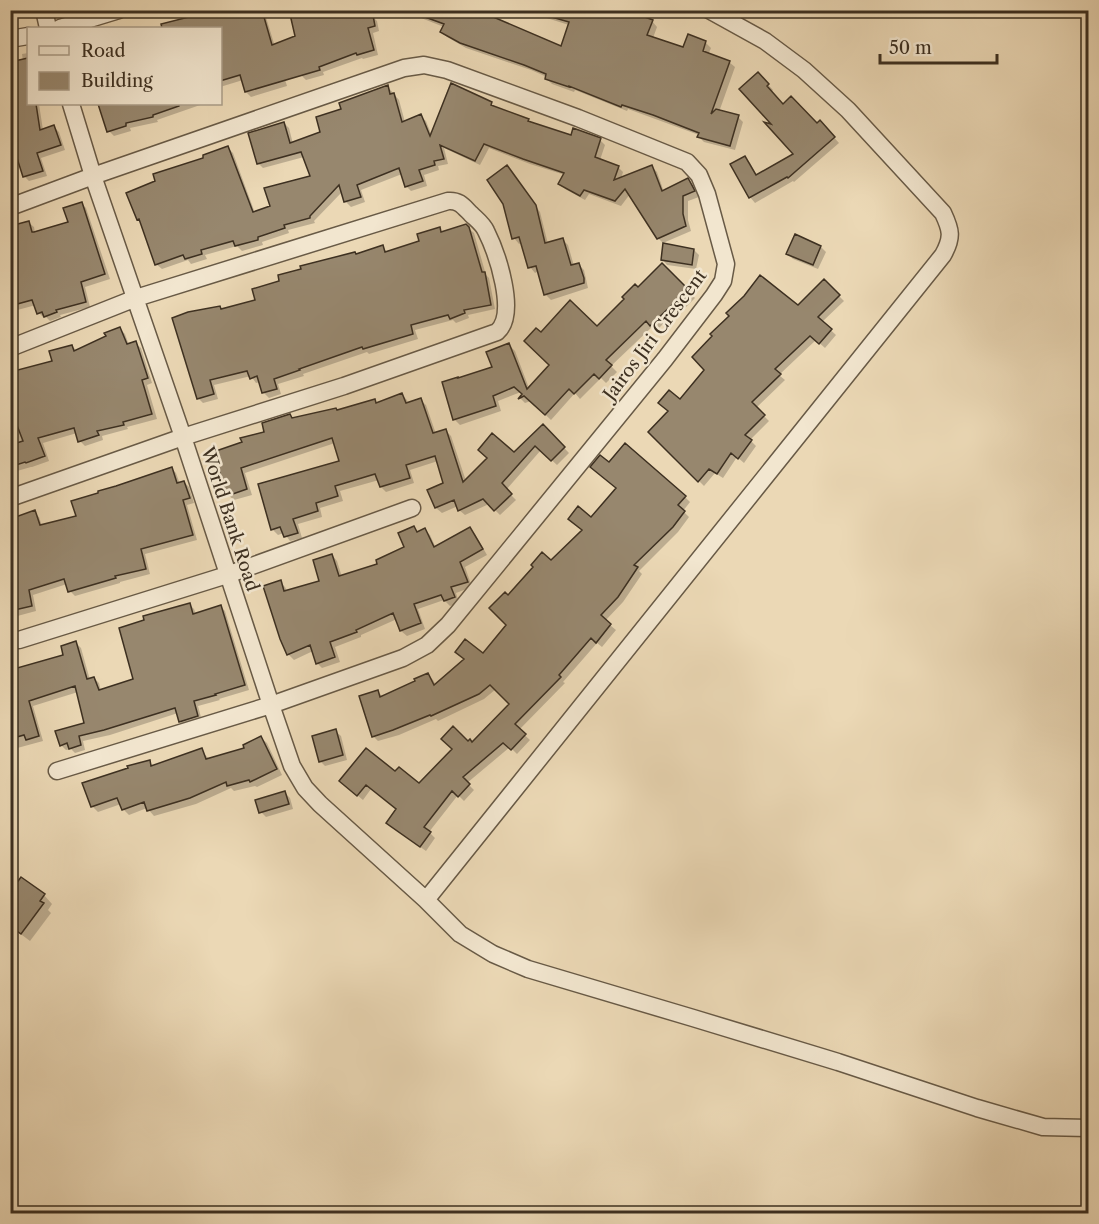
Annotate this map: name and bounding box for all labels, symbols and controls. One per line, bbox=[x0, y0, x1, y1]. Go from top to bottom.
legend bbox=[27, 27, 222, 105]
scale bar bbox=[880, 27, 997, 65]
text: 50 m bbox=[889, 37, 932, 59]
text: Road bbox=[81, 40, 126, 62]
text: Building bbox=[81, 70, 153, 92]
street label: Jairos Jiri Crescent bbox=[597, 265, 712, 407]
street label: World Bank Road bbox=[196, 443, 264, 594]

